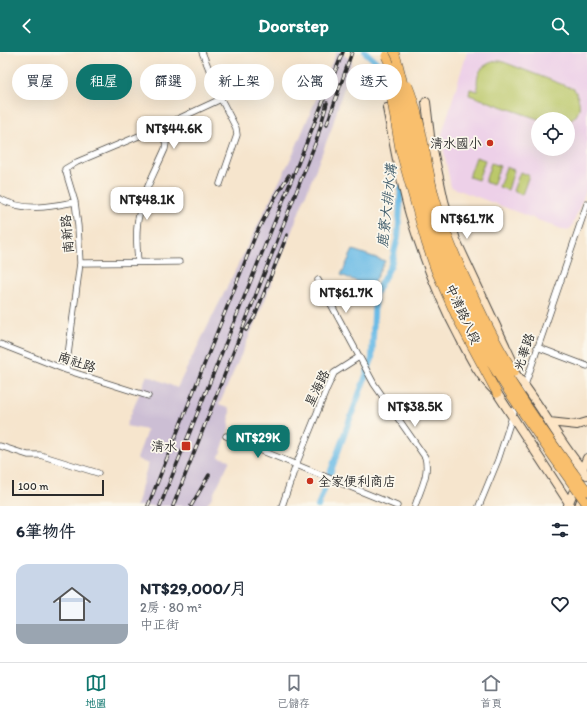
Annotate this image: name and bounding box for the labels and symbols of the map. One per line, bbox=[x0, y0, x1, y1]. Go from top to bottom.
pin: NT$44.6K bbox=[133, 116, 215, 150]
place label: 清水國小 bbox=[430, 136, 482, 151]
marker: 清水國小 bbox=[485, 138, 495, 148]
water label: 鹿寮大排水溝 bbox=[374, 162, 400, 249]
pin: NT$48.1K bbox=[106, 187, 188, 221]
pin: NT$61.7K bbox=[426, 206, 508, 240]
street label: 南新路 bbox=[58, 214, 76, 254]
pin: NT$61.7K bbox=[305, 280, 387, 314]
street label: 中清路八段 bbox=[442, 281, 484, 347]
street label: 光華路 bbox=[511, 331, 537, 373]
street label: 南社路 bbox=[56, 349, 98, 375]
street label: 星海路 bbox=[302, 367, 332, 409]
pin: NT$38.5K bbox=[374, 394, 456, 428]
pin: NT$29K bbox=[225, 425, 291, 459]
place label: 清水 bbox=[151, 439, 177, 454]
marker: 清水 bbox=[180, 440, 192, 452]
place label: 全家便利商店 bbox=[318, 474, 396, 489]
marker: 全家便利商店 bbox=[305, 476, 315, 486]
scale bar bbox=[12, 478, 104, 497]

